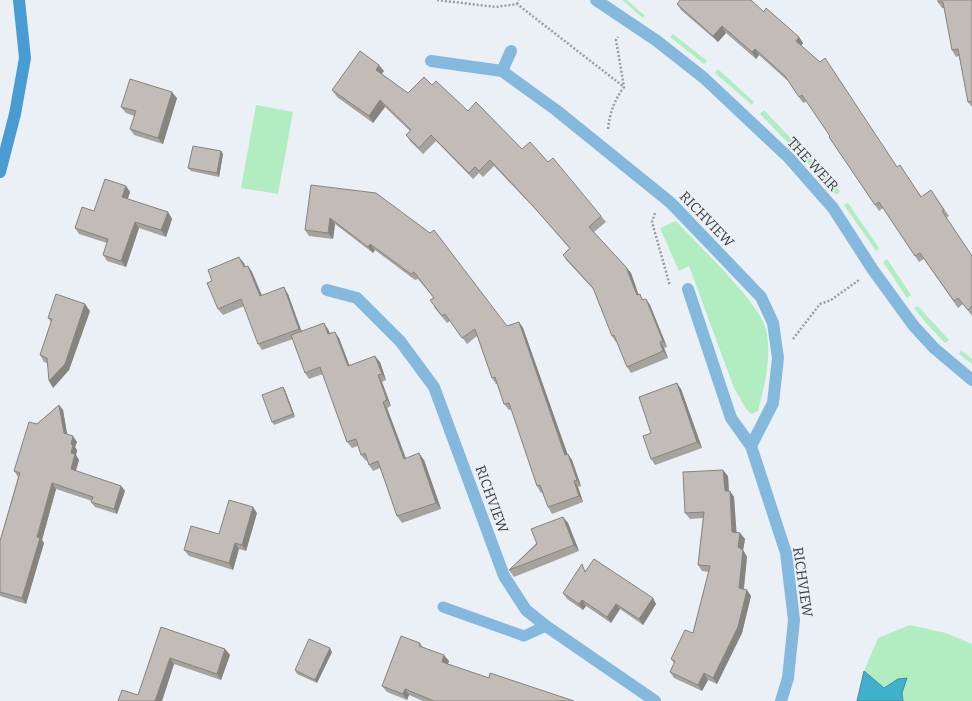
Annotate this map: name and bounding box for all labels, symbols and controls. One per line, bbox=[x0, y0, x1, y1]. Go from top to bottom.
street label: THE WEIR bbox=[783, 134, 842, 195]
street label: RICHVIEW bbox=[676, 188, 738, 251]
street label: RICHVIEW bbox=[471, 463, 512, 536]
street label: RICHVIEW bbox=[789, 546, 816, 619]

